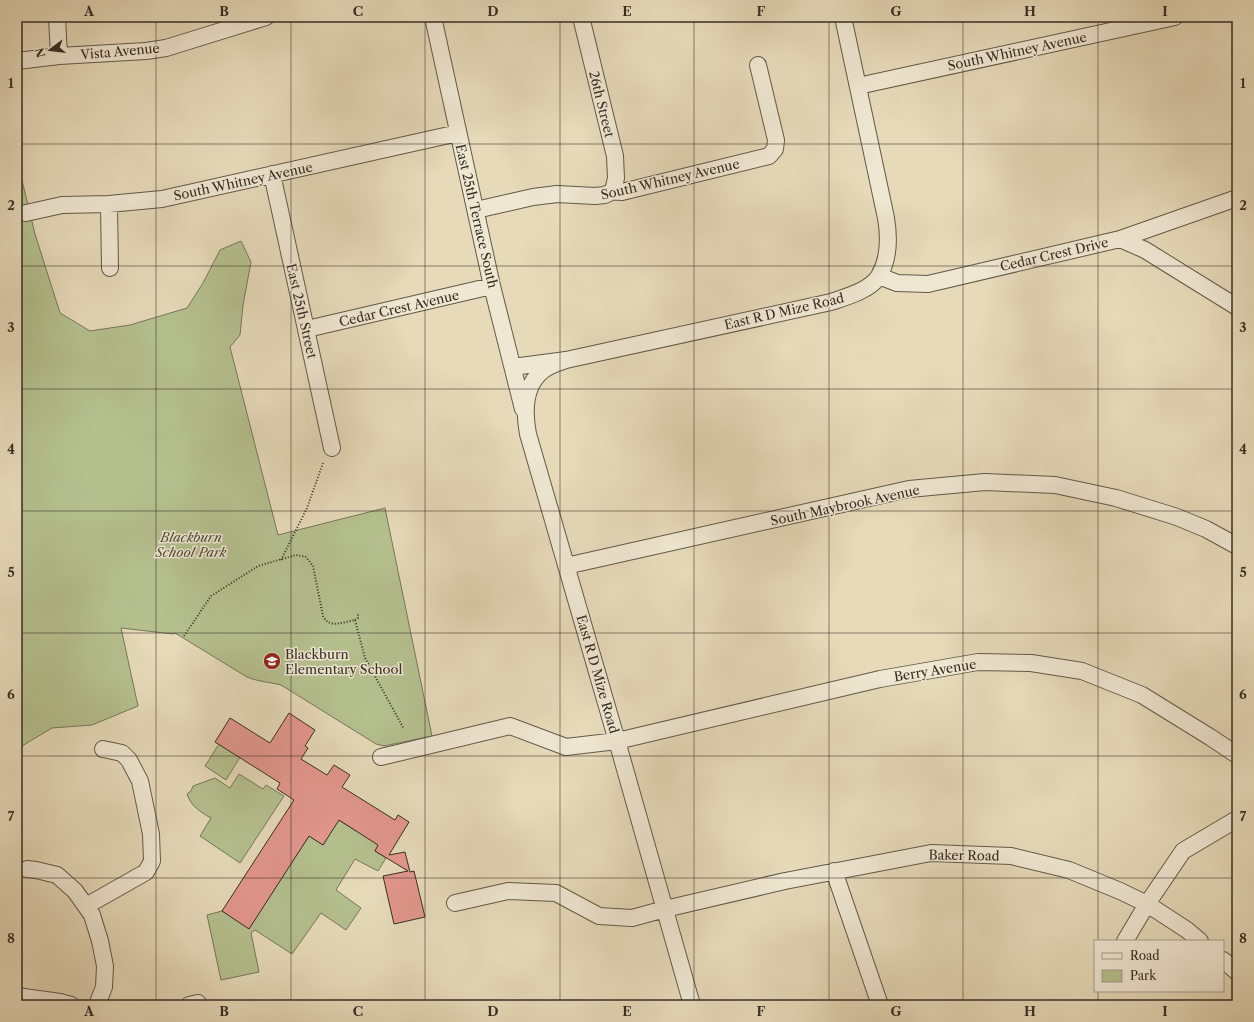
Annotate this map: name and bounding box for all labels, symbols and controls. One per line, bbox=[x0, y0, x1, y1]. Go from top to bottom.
text: A bbox=[83, 3, 95, 19]
text: B bbox=[219, 3, 229, 19]
text: C bbox=[353, 3, 363, 19]
text: D bbox=[487, 3, 499, 19]
text: E bbox=[622, 3, 632, 19]
text: F bbox=[757, 3, 766, 19]
text: G bbox=[890, 3, 902, 19]
text: H bbox=[1024, 3, 1036, 19]
text: I bbox=[1162, 3, 1168, 19]
street label: South Whitney Avenue bbox=[946, 28, 1088, 74]
north arrow bbox=[30, 30, 70, 70]
street label: Vista Avenue bbox=[79, 40, 160, 63]
text: N bbox=[32, 46, 48, 59]
street label: 26th Street bbox=[586, 69, 618, 139]
text: 1 bbox=[8, 75, 14, 91]
text: 1 bbox=[1240, 75, 1246, 91]
street label: East 25th Terrace South bbox=[453, 142, 501, 290]
street label: South Whitney Avenue bbox=[599, 155, 741, 203]
street label: South Whitney Avenue bbox=[172, 158, 314, 204]
text: 2 bbox=[7, 197, 15, 213]
text: 2 bbox=[1239, 197, 1247, 213]
street label: Cedar Crest Drive bbox=[998, 234, 1110, 274]
street label: East 25th Street bbox=[283, 262, 321, 360]
street label: Cedar Crest Avenue bbox=[337, 286, 461, 330]
street label: East R D Mize Road bbox=[722, 289, 846, 333]
text: 3 bbox=[7, 319, 15, 335]
text: 3 bbox=[1239, 319, 1247, 335]
text: 4 bbox=[7, 441, 15, 457]
text: 4 bbox=[1239, 441, 1247, 457]
street label: South Maybrook Avenue bbox=[769, 481, 921, 529]
park label: Blackburn School Park bbox=[155, 529, 227, 560]
text: 5 bbox=[7, 564, 15, 580]
text: 5 bbox=[1239, 564, 1247, 580]
street label: East R D Mize Road bbox=[573, 613, 623, 735]
place label: Blackburn Elementary School bbox=[285, 646, 403, 677]
school or university icon: Blackburn Elementary School bbox=[262, 651, 282, 671]
street label: Berry Avenue bbox=[893, 656, 977, 684]
text: 6 bbox=[7, 686, 15, 702]
text: 6 bbox=[1239, 686, 1247, 702]
text: 7 bbox=[8, 808, 15, 824]
text: 7 bbox=[1240, 808, 1247, 824]
street label: Baker Road bbox=[928, 846, 1000, 864]
text: 8 bbox=[7, 930, 15, 946]
text: 8 bbox=[1239, 930, 1247, 946]
legend bbox=[1094, 940, 1224, 992]
text: Road bbox=[1130, 948, 1160, 963]
text: Park bbox=[1130, 968, 1157, 983]
text: A bbox=[83, 1003, 95, 1019]
text: B bbox=[219, 1003, 229, 1019]
text: C bbox=[353, 1003, 363, 1019]
text: D bbox=[487, 1003, 499, 1019]
text: E bbox=[622, 1003, 632, 1019]
text: F bbox=[757, 1003, 766, 1019]
text: G bbox=[890, 1003, 902, 1019]
text: H bbox=[1024, 1003, 1036, 1019]
text: I bbox=[1162, 1003, 1168, 1019]

